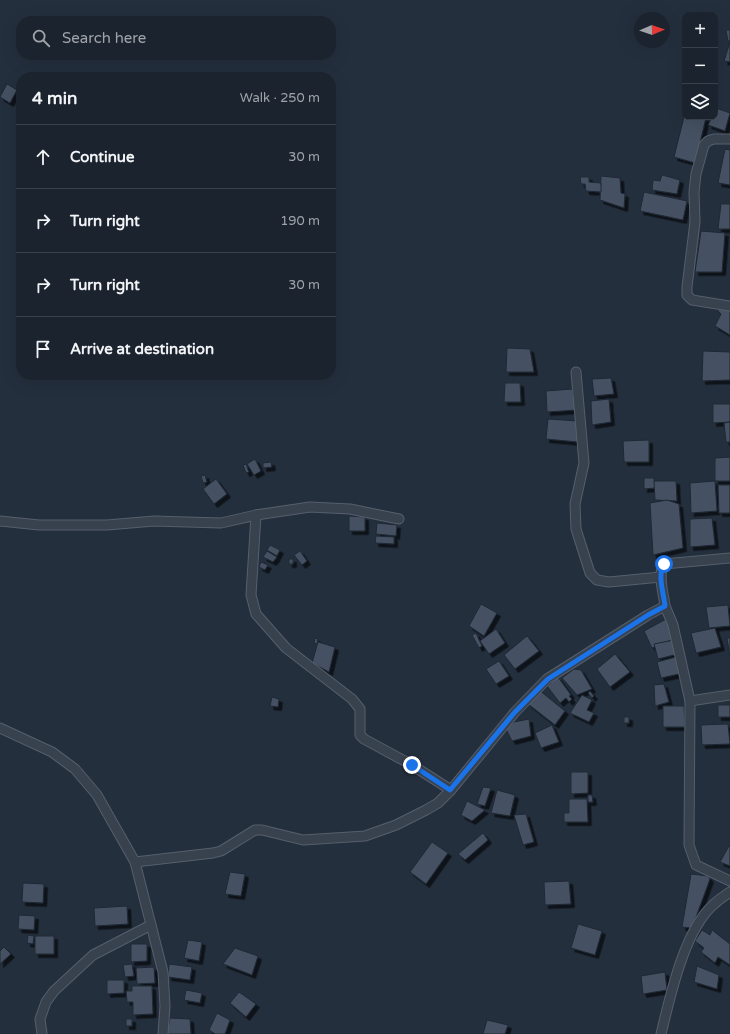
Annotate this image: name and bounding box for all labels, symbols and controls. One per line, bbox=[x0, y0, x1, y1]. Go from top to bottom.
north arrow bbox=[634, 12, 670, 48]
map controls bbox=[682, 12, 718, 120]
button: + bbox=[682, 12, 718, 48]
search box bbox=[16, 16, 336, 60]
icon: search bbox=[30, 27, 52, 49]
text: Search here bbox=[62, 29, 146, 47]
button: − bbox=[682, 48, 718, 84]
button: layers bbox=[682, 84, 718, 120]
text: 4 min bbox=[32, 88, 77, 109]
text: Walk · 250 m bbox=[240, 90, 320, 106]
icon: ahead bbox=[32, 146, 54, 168]
text: Continue bbox=[70, 148, 134, 166]
text: 30 m bbox=[288, 149, 320, 165]
icon: right bbox=[32, 210, 54, 232]
text: Turn right bbox=[70, 212, 140, 230]
text: 190 m bbox=[280, 213, 320, 229]
icon: right bbox=[32, 274, 54, 296]
text: Turn right bbox=[70, 276, 140, 294]
text: 30 m bbox=[288, 277, 320, 293]
icon: arrive bbox=[32, 338, 54, 360]
text: Arrive at destination bbox=[70, 340, 214, 358]
route start bbox=[655, 555, 673, 573]
route end bbox=[403, 756, 421, 774]

